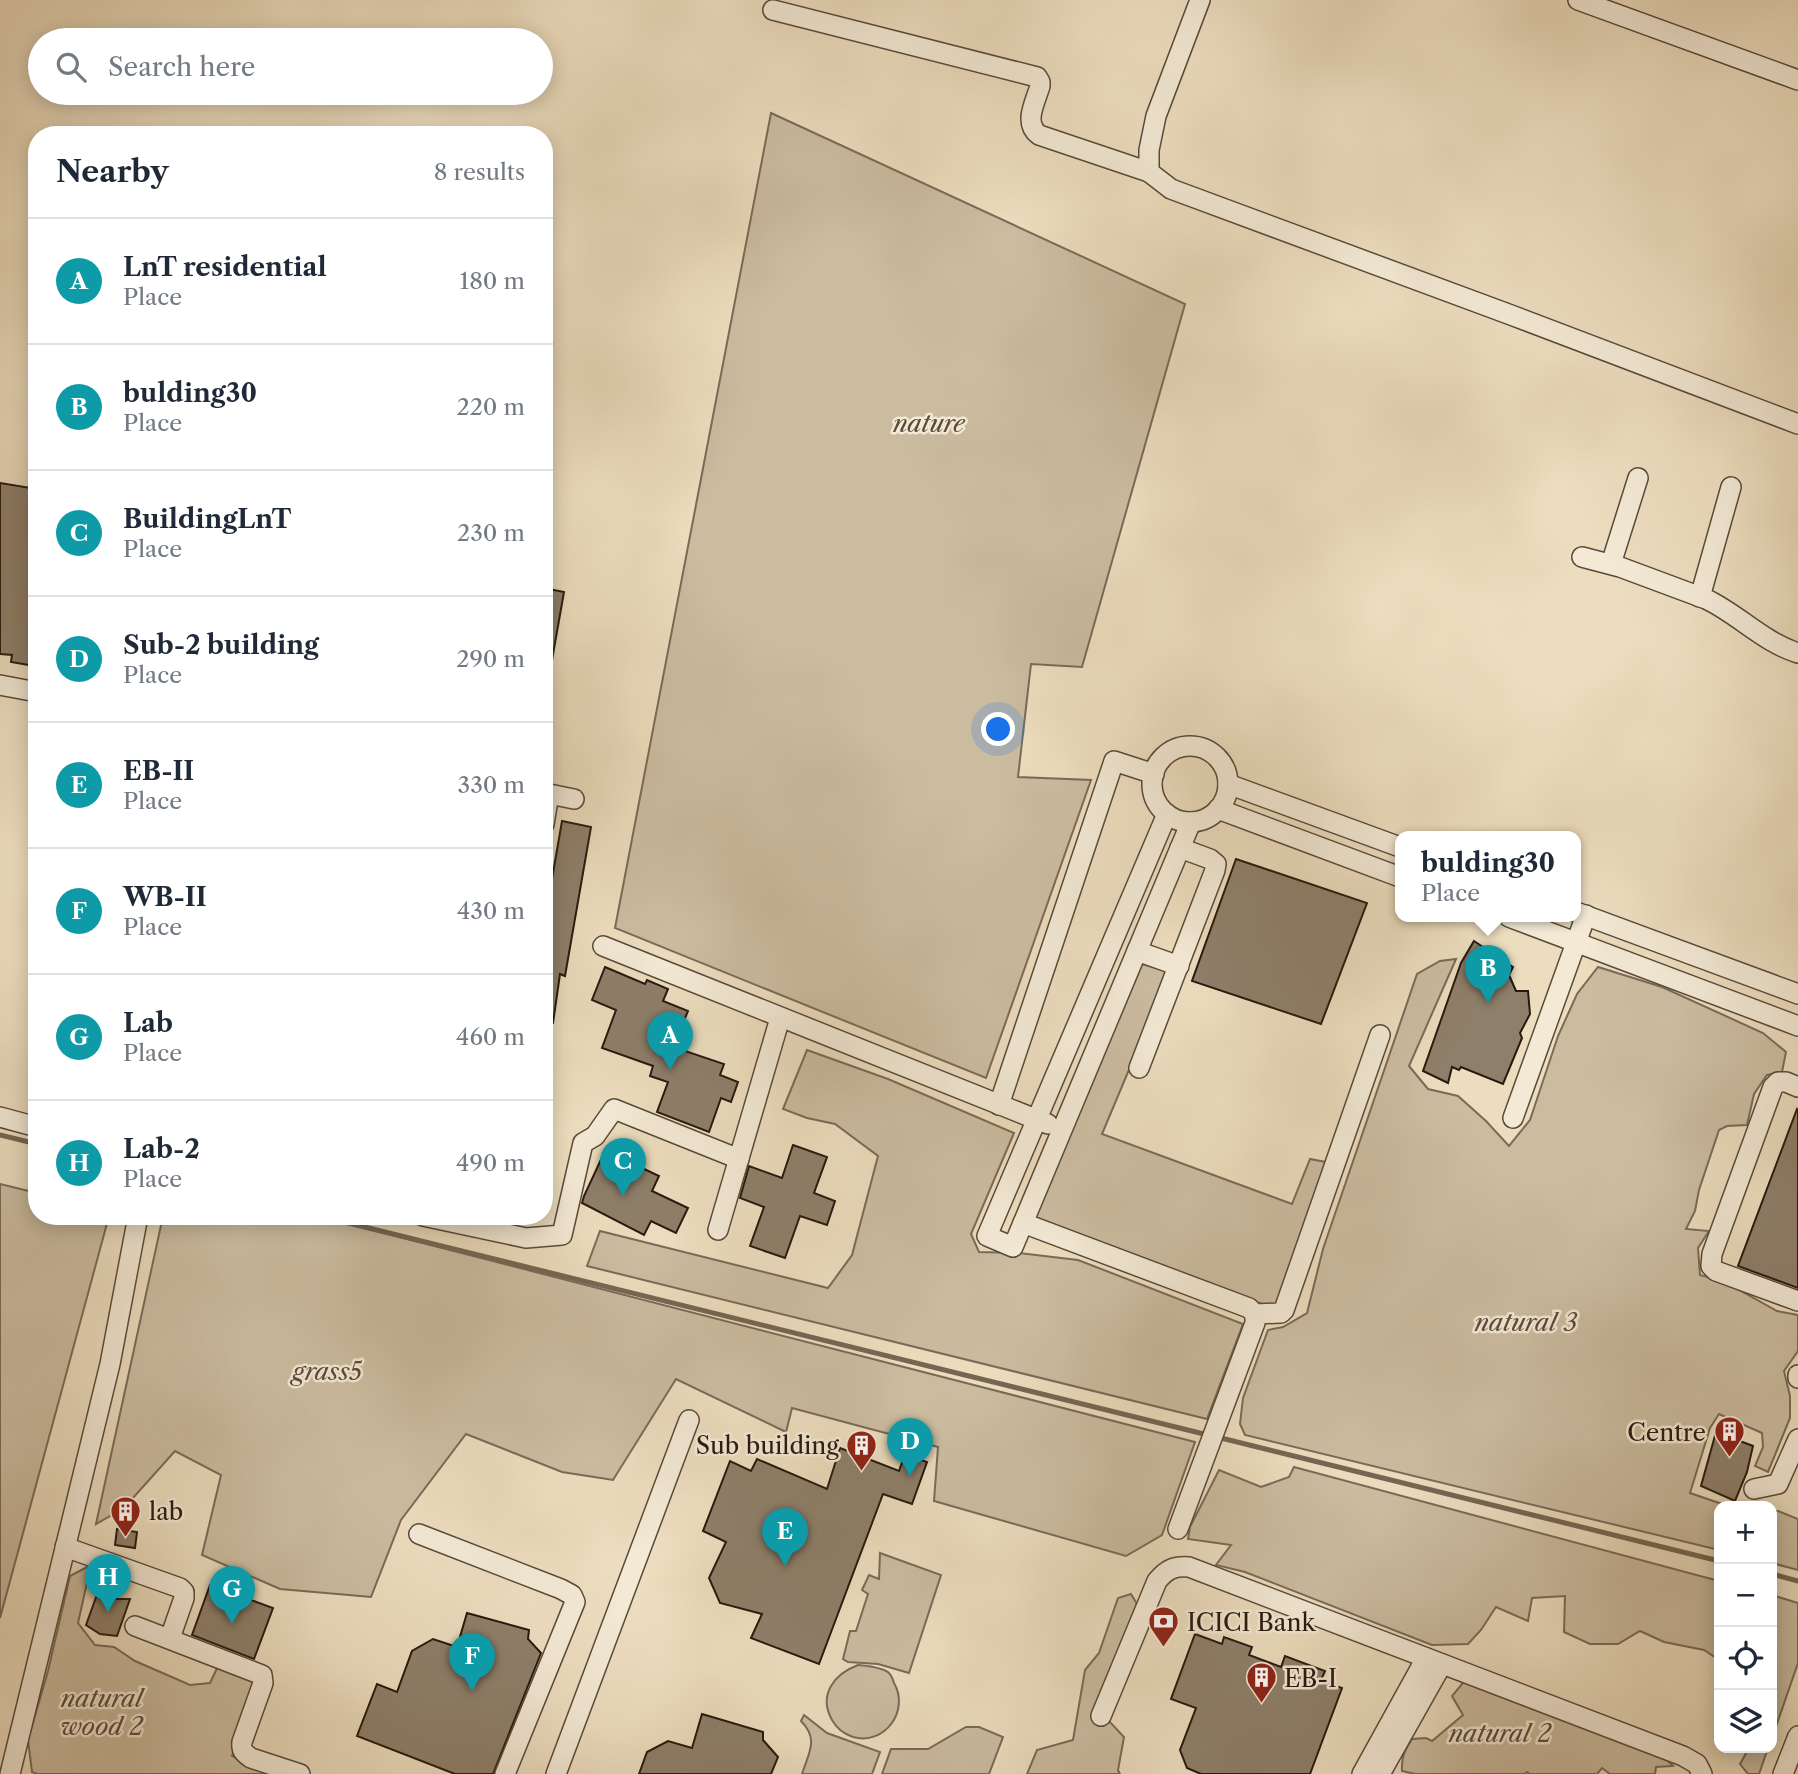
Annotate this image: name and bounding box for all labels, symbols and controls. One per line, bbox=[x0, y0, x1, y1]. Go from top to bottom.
search box bbox=[28, 28, 553, 105]
icon: search bbox=[52, 48, 90, 86]
text: Search here bbox=[108, 51, 255, 83]
text: Nearby bbox=[56, 153, 169, 190]
text: 8 results bbox=[434, 158, 525, 186]
text: LnT residential bbox=[123, 251, 327, 283]
text: A bbox=[70, 267, 88, 295]
text: 180 m bbox=[460, 267, 525, 295]
text: Place bbox=[123, 283, 182, 311]
text: bulding30 bbox=[123, 377, 257, 409]
text: B bbox=[70, 393, 88, 421]
text: 220 m bbox=[456, 393, 525, 421]
text: Place bbox=[123, 409, 182, 437]
park label: nature bbox=[892, 409, 966, 438]
text: BuildingLnT bbox=[123, 503, 291, 535]
text: C bbox=[70, 519, 88, 547]
text: 230 m bbox=[457, 519, 525, 547]
text: Place bbox=[123, 535, 182, 563]
text: Sub-2 building bbox=[123, 629, 319, 661]
text: D bbox=[69, 645, 89, 673]
text: 290 m bbox=[456, 645, 525, 673]
text: Place bbox=[123, 661, 182, 689]
your location bbox=[981, 712, 1015, 746]
text: EB-II bbox=[123, 755, 194, 787]
text: E bbox=[71, 771, 87, 799]
text: 330 m bbox=[458, 771, 525, 799]
text: Place bbox=[123, 787, 182, 815]
popup bbox=[1395, 831, 1581, 922]
text: bulding30 bbox=[1421, 847, 1555, 879]
text: Place bbox=[1421, 879, 1480, 907]
text: WB-II bbox=[123, 881, 207, 913]
text: F bbox=[71, 897, 87, 925]
text: 430 m bbox=[457, 897, 525, 925]
text: Place bbox=[123, 913, 182, 941]
pin: B bbox=[1465, 945, 1511, 1003]
text: Lab bbox=[123, 1007, 173, 1039]
pin: A bbox=[647, 1012, 693, 1070]
text: G bbox=[69, 1023, 89, 1051]
text: 460 m bbox=[456, 1023, 525, 1051]
text: Place bbox=[123, 1039, 182, 1067]
text: Lab-2 bbox=[123, 1133, 200, 1165]
pin: C bbox=[600, 1138, 646, 1196]
text: H bbox=[69, 1149, 90, 1177]
text: 490 m bbox=[456, 1149, 525, 1177]
text: Place bbox=[123, 1165, 182, 1193]
park label: natural 3 bbox=[1474, 1308, 1578, 1337]
park label: grass5 bbox=[289, 1357, 363, 1386]
building icon: Centre bbox=[1712, 1415, 1746, 1459]
pin: D bbox=[887, 1418, 933, 1476]
place label: Centre bbox=[1627, 1418, 1706, 1447]
building icon: Sub building bbox=[845, 1428, 879, 1472]
place label: Sub building bbox=[696, 1431, 839, 1460]
building icon: lab bbox=[109, 1494, 143, 1538]
place label: lab bbox=[149, 1497, 183, 1526]
map controls bbox=[1714, 1501, 1777, 1753]
button: + bbox=[1714, 1501, 1777, 1564]
pin: E bbox=[762, 1508, 808, 1566]
pin: H bbox=[85, 1554, 131, 1612]
button: − bbox=[1714, 1564, 1777, 1627]
pin: G bbox=[209, 1566, 255, 1624]
bank icon: ICICI Bank bbox=[1147, 1605, 1181, 1649]
place label: ICICI Bank bbox=[1187, 1608, 1316, 1637]
button: locate bbox=[1714, 1627, 1777, 1690]
pin: F bbox=[449, 1633, 495, 1691]
building icon: EB-I bbox=[1244, 1661, 1278, 1705]
place label: EB-I bbox=[1284, 1664, 1337, 1693]
park label: natural wood 2 bbox=[60, 1684, 145, 1741]
button: layers bbox=[1714, 1690, 1777, 1753]
park label: natural 2 bbox=[1448, 1719, 1552, 1748]

